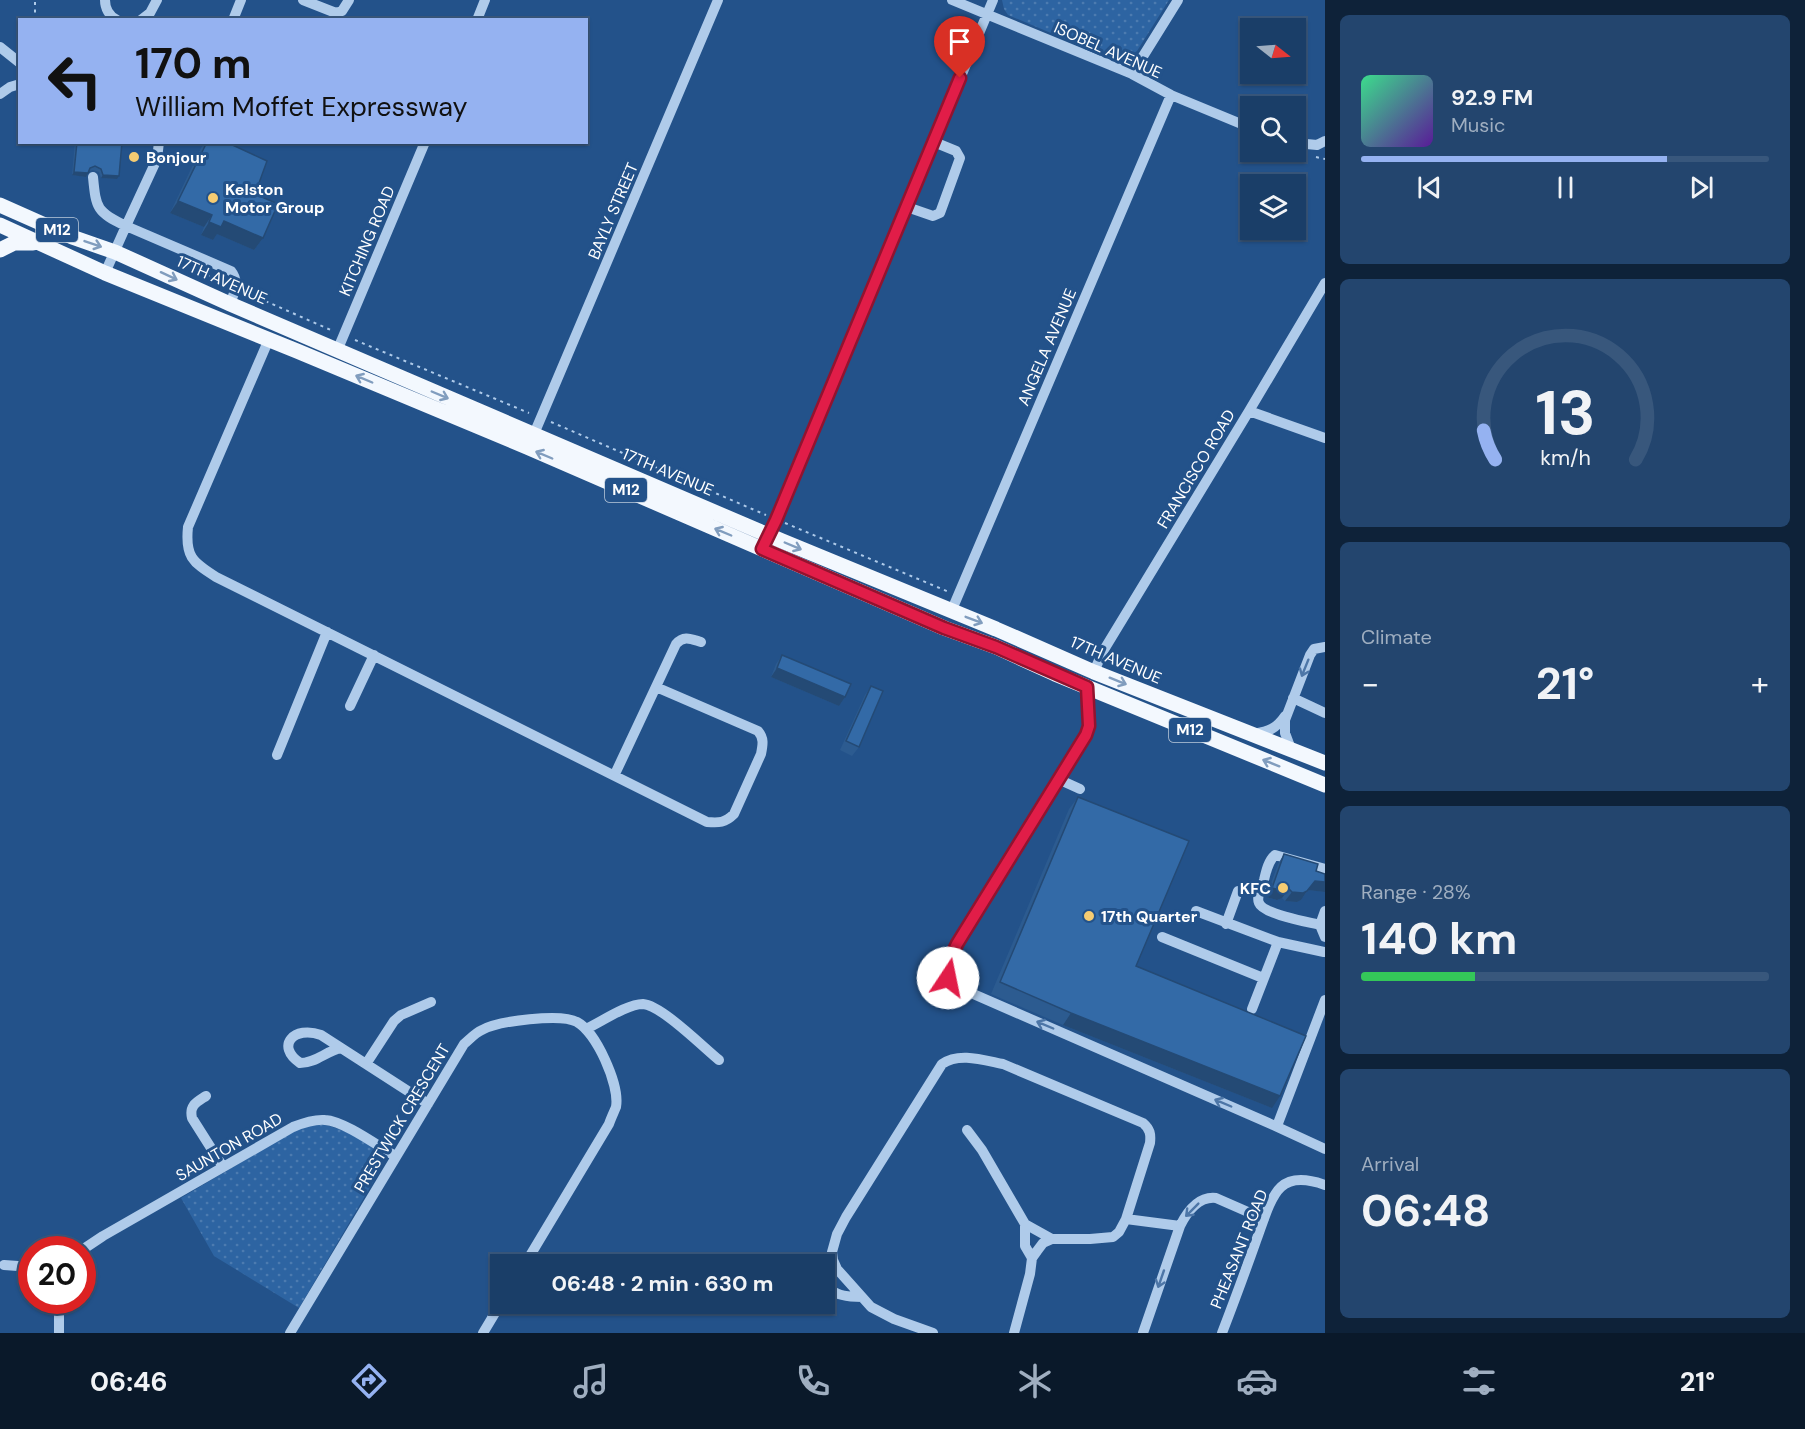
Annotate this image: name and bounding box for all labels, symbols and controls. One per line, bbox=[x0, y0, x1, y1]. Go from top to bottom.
pin bbox=[934, 16, 985, 78]
street label: ISOBEL AVENUE bbox=[1051, 17, 1165, 83]
north arrow bbox=[1240, 18, 1306, 84]
map controls bbox=[1240, 18, 1306, 240]
icon: arrive bbox=[943, 25, 976, 58]
text: 170 m bbox=[135, 36, 252, 91]
icon: left bbox=[36, 42, 114, 120]
text: 92.9 FM bbox=[1451, 83, 1533, 112]
text: William Moffet Expressway bbox=[135, 89, 468, 124]
button: search bbox=[1240, 96, 1306, 162]
text: Music bbox=[1451, 112, 1506, 138]
place label: Bonjour bbox=[146, 147, 207, 168]
marker: Bonjour bbox=[127, 150, 141, 164]
street label: BAYLY STREET bbox=[583, 159, 643, 263]
icon: previous bbox=[1413, 171, 1446, 204]
icon: pause bbox=[1549, 171, 1582, 204]
icon: next bbox=[1685, 171, 1718, 204]
button: layers bbox=[1240, 174, 1306, 240]
place label: Kelston Motor Group bbox=[225, 179, 324, 218]
street label: KITCHING ROAD bbox=[334, 183, 400, 299]
marker: Kelston Motor Group bbox=[206, 191, 220, 205]
road number: M12 bbox=[36, 218, 78, 242]
one-way arrow bbox=[83, 239, 102, 250]
street label: 17TH AVENUE bbox=[173, 251, 271, 309]
one-way arrow bbox=[159, 271, 177, 283]
street label: ANGELA AVENUE bbox=[1013, 285, 1081, 409]
text: 13 bbox=[1535, 372, 1595, 453]
one-way arrow bbox=[355, 373, 374, 384]
one-way arrow bbox=[431, 390, 449, 401]
street label: FRANCISCO ROAD bbox=[1152, 406, 1240, 532]
street label: 17TH AVENUE bbox=[619, 443, 717, 501]
text: km/h bbox=[1540, 444, 1590, 472]
one-way arrow bbox=[535, 448, 553, 460]
road number: M12 bbox=[605, 478, 647, 502]
one-way arrow bbox=[714, 526, 732, 537]
one-way arrow bbox=[784, 541, 802, 552]
one-way arrow bbox=[964, 616, 982, 627]
text: Climate bbox=[1361, 624, 1432, 650]
street label: 17TH AVENUE bbox=[1067, 631, 1165, 689]
text: 21° bbox=[1536, 654, 1594, 713]
one-way arrow bbox=[1299, 658, 1310, 677]
text: − bbox=[1361, 662, 1379, 705]
text: + bbox=[1751, 662, 1769, 705]
one-way arrow bbox=[1109, 676, 1127, 687]
road number: M12 bbox=[1169, 718, 1211, 742]
one-way arrow bbox=[1262, 757, 1280, 768]
place label: KFC bbox=[1240, 878, 1271, 899]
text: Range · 28% bbox=[1361, 879, 1471, 905]
marker: KFC bbox=[1276, 881, 1290, 895]
place label: 17th Quarter bbox=[1101, 906, 1198, 927]
marker: 17th Quarter bbox=[1082, 909, 1096, 923]
text: 140 km bbox=[1361, 909, 1517, 968]
position arrow bbox=[916, 946, 980, 1010]
one-way arrow bbox=[1036, 1019, 1054, 1030]
street label: PRESTWICK CRESCENT bbox=[349, 1040, 455, 1196]
one-way arrow bbox=[1215, 1097, 1233, 1108]
street label: SAUNTON ROAD bbox=[172, 1108, 286, 1186]
text: Arrival bbox=[1361, 1151, 1419, 1177]
text: 06:48 bbox=[1361, 1181, 1490, 1240]
street label: PHEASANT ROAD bbox=[1206, 1186, 1272, 1312]
one-way arrow bbox=[1185, 1202, 1200, 1217]
speed limit sign: 20 bbox=[18, 1236, 96, 1314]
text: 06:48 · 2 min · 630 m bbox=[552, 1269, 773, 1298]
one-way arrow bbox=[1155, 1269, 1166, 1288]
icon: directions bbox=[348, 1360, 390, 1402]
icon: music bbox=[570, 1360, 612, 1402]
icon: phone bbox=[792, 1360, 834, 1402]
icon: climate bbox=[1014, 1360, 1056, 1402]
icon: car bbox=[1236, 1360, 1278, 1402]
icon: filters bbox=[1458, 1360, 1500, 1402]
text: 06:46 bbox=[90, 1364, 168, 1399]
text: 21° bbox=[1680, 1364, 1715, 1399]

